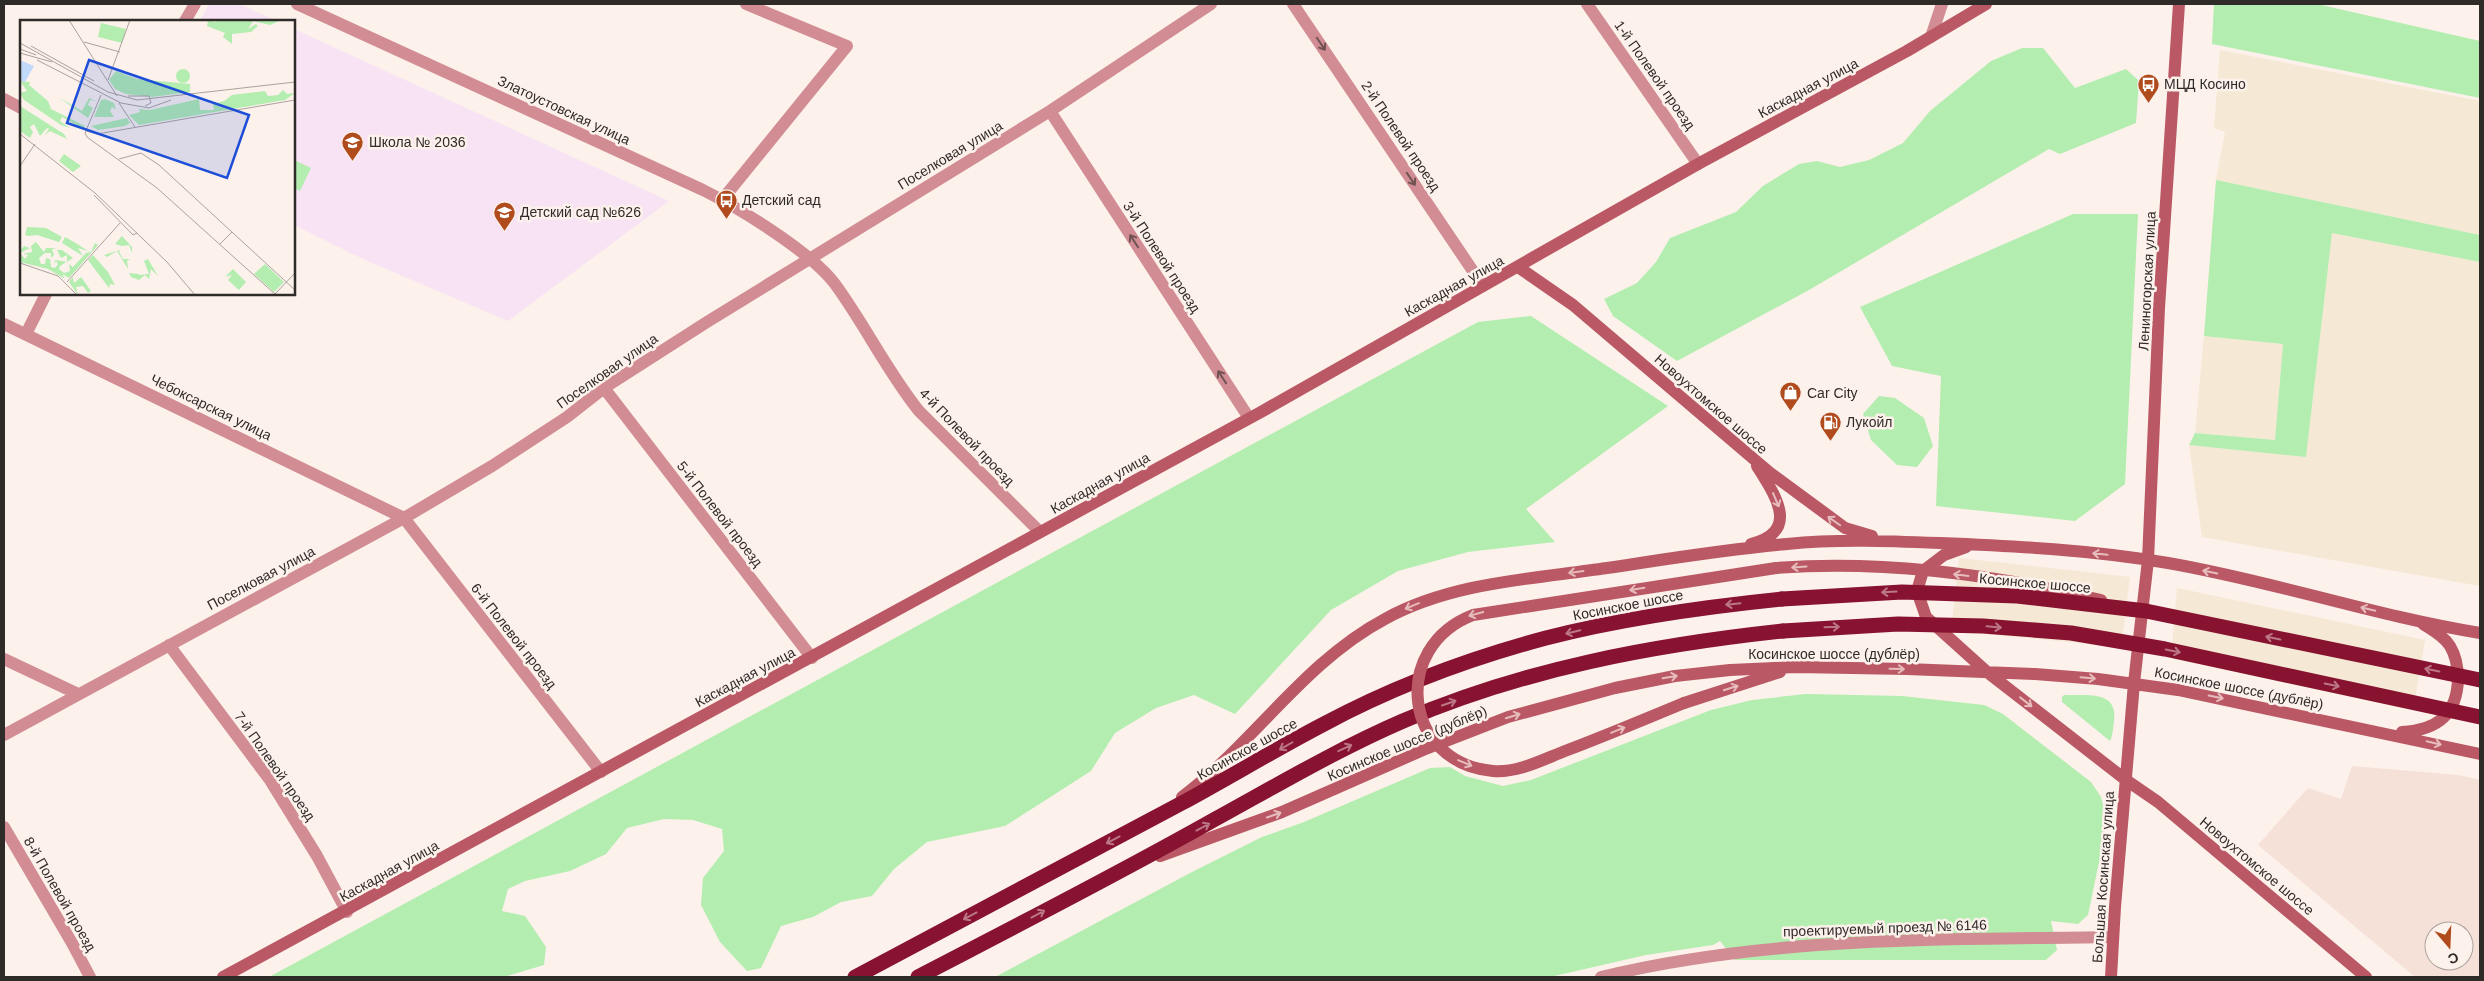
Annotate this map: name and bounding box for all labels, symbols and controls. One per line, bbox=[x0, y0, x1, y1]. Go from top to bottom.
street label: 1-й Полевой проезд bbox=[1611, 17, 1699, 133]
inset map bbox=[20, 20, 295, 295]
one-way arrow bbox=[1316, 37, 1326, 51]
street label: Каскадная улица bbox=[1755, 55, 1861, 121]
street label: Златоустовская улица bbox=[495, 72, 633, 148]
bus stop icon: МЦД Косино bbox=[2136, 72, 2160, 103]
place label: МЦД Косино bbox=[2164, 76, 2246, 92]
street label: 2-й Полевой проезд bbox=[1358, 78, 1444, 194]
street label: Поселковая улица bbox=[895, 117, 1005, 193]
school or university icon: Школа № 2036 bbox=[341, 130, 365, 161]
place label: Школа № 2036 bbox=[369, 134, 466, 150]
one-way arrow bbox=[1406, 172, 1417, 186]
bus stop icon: Детский сад bbox=[714, 188, 738, 219]
place label: Детский сад bbox=[742, 192, 821, 208]
street label: 3-й Полевой проезд bbox=[1120, 198, 1204, 316]
school or university icon: Детский сад №626 bbox=[492, 200, 516, 231]
place label: Детский сад №626 bbox=[520, 204, 641, 220]
street label: Лениногорская улица bbox=[2135, 211, 2159, 351]
one-way arrow bbox=[1129, 234, 1139, 248]
street label: Каскадная улица bbox=[1402, 252, 1507, 320]
street label: Поселковая улица bbox=[553, 330, 661, 412]
street label: Новоухтомское шоссе bbox=[1651, 351, 1771, 457]
street label: Чебоксарская улица bbox=[148, 371, 274, 443]
one-way arrow bbox=[1217, 371, 1227, 385]
shop icon: Car City bbox=[1779, 381, 1803, 412]
street label: 4-й Полевой проезд bbox=[916, 385, 1018, 489]
place label: Car City bbox=[1807, 385, 1858, 401]
fuel station icon: Лукойл bbox=[1818, 410, 1842, 441]
place label: Лукойл bbox=[1846, 414, 1892, 430]
street label: Каскадная улица bbox=[1048, 449, 1153, 517]
street label: 5-й Полевой проезд bbox=[674, 458, 766, 570]
one-way arrow bbox=[1772, 492, 1782, 507]
one-way arrow bbox=[1828, 516, 1842, 526]
street label: Поселковая улица bbox=[205, 543, 318, 613]
one-way arrow bbox=[2092, 549, 2108, 559]
one-way arrow bbox=[1792, 562, 1808, 571]
one-way arrow bbox=[2202, 566, 2218, 576]
one-way arrow bbox=[1568, 568, 1584, 578]
one-way arrow bbox=[1954, 570, 1970, 580]
street label: Косинское шоссе bbox=[1978, 570, 2092, 596]
street label: 6-й Полевой проезд bbox=[468, 580, 560, 692]
one-way arrow bbox=[1629, 584, 1645, 594]
street label: Косинское шоссе bbox=[1571, 586, 1685, 624]
one-way arrow bbox=[1881, 588, 1897, 597]
one-way arrow bbox=[1726, 599, 1742, 609]
one-way arrow bbox=[1405, 602, 1420, 612]
one-way arrow bbox=[2361, 604, 2377, 613]
one-way arrow bbox=[1469, 610, 1485, 620]
one-way arrow bbox=[1824, 622, 1840, 632]
one-way arrow bbox=[1986, 622, 2002, 632]
one-way arrow bbox=[1566, 628, 1582, 637]
one-way arrow bbox=[2266, 632, 2282, 642]
street label: Каскадная улица bbox=[692, 644, 798, 710]
street label: Косинское шоссе (дублёр) bbox=[1748, 646, 1920, 662]
one-way arrow bbox=[2164, 646, 2180, 656]
one-way arrow bbox=[1889, 664, 1905, 673]
street label: Косинское шоссе (дублёр) bbox=[2153, 664, 2325, 712]
one-way arrow bbox=[2425, 665, 2441, 675]
one-way arrow bbox=[1662, 672, 1678, 682]
one-way arrow bbox=[2080, 673, 2096, 682]
one-way arrow bbox=[2323, 681, 2339, 690]
one-way arrow bbox=[1723, 683, 1738, 692]
one-way arrow bbox=[2208, 693, 2224, 703]
one-way arrow bbox=[2019, 696, 2032, 707]
one-way arrow bbox=[1441, 698, 1457, 708]
street label: Косинское шоссе (дублёр) bbox=[1325, 702, 1489, 784]
street label: 7-й Полевой проезд bbox=[231, 708, 319, 824]
one-way arrow bbox=[1504, 711, 1520, 721]
street label: Косинское шоссе bbox=[1194, 715, 1300, 783]
one-way arrow bbox=[1610, 725, 1626, 734]
one-way arrow bbox=[2425, 739, 2441, 748]
one-way arrow bbox=[1280, 741, 1294, 751]
one-way arrow bbox=[1337, 742, 1352, 752]
one-way arrow bbox=[1457, 759, 1472, 769]
street label: Большая Косинская улица bbox=[2089, 790, 2117, 963]
one-way arrow bbox=[1266, 810, 1281, 819]
street label: Новоухтомское шоссе bbox=[2197, 814, 2317, 918]
one-way arrow bbox=[1195, 822, 1210, 832]
street label: 8-й Полевой проезд bbox=[21, 834, 99, 954]
one-way arrow bbox=[1106, 836, 1121, 845]
street label: Каскадная улица bbox=[337, 837, 442, 905]
one-way arrow bbox=[1031, 909, 1046, 919]
one-way arrow bbox=[963, 912, 978, 921]
street label: проектируемый проезд № 6146 bbox=[1783, 916, 1987, 940]
north arrow bbox=[2424, 921, 2474, 971]
text: С bbox=[2446, 949, 2461, 968]

